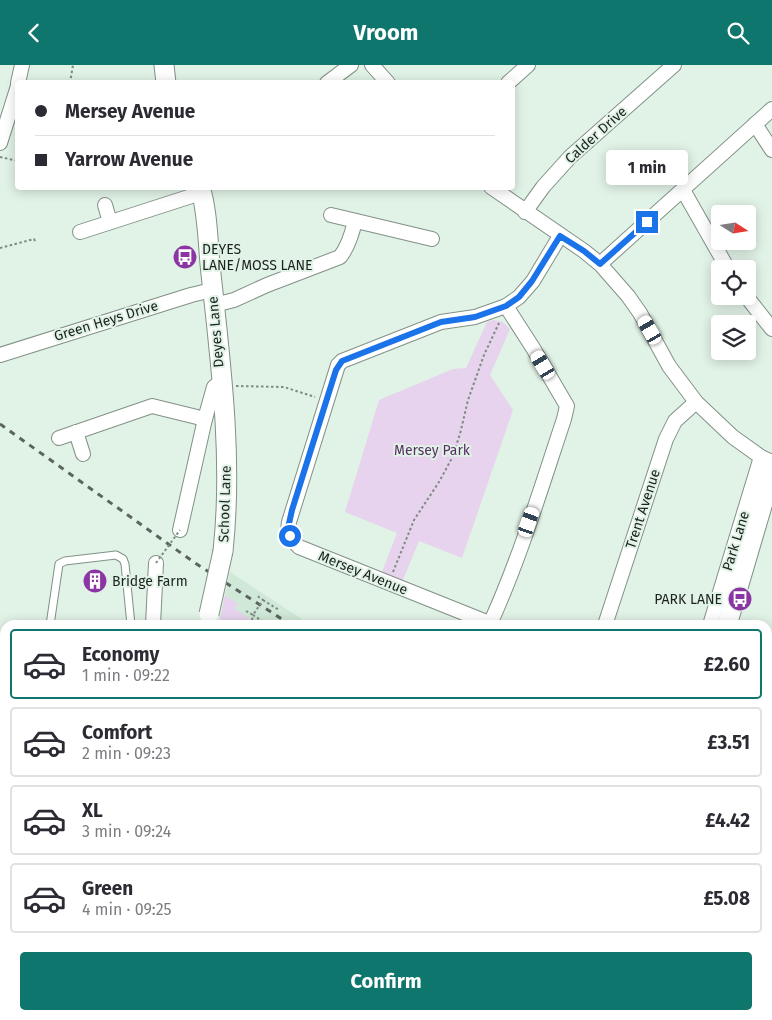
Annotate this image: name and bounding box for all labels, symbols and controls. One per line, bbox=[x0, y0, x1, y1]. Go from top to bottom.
icon: back bbox=[20, 19, 48, 47]
text: Vroom bbox=[354, 19, 418, 46]
icon: search bbox=[724, 19, 752, 47]
text: Mersey Avenue bbox=[65, 100, 195, 123]
street label: Calder Drive bbox=[562, 103, 630, 167]
text: Yarrow Avenue bbox=[65, 148, 193, 171]
callout: 1 min bbox=[606, 149, 688, 185]
text: 1 min bbox=[628, 158, 666, 177]
north arrow bbox=[711, 205, 756, 250]
map controls bbox=[711, 205, 756, 360]
route end bbox=[636, 211, 658, 233]
place label: DEYES LANE/MOSS LANE bbox=[202, 241, 313, 274]
bus stop icon: DEYES LANE/MOSS LANE bbox=[172, 244, 198, 270]
button: locate bbox=[711, 260, 756, 305]
street label: Deyes Lane bbox=[204, 296, 228, 368]
street label: Green Heys Drive bbox=[52, 297, 160, 345]
car bbox=[636, 313, 663, 347]
button: layers bbox=[711, 315, 756, 360]
car bbox=[528, 348, 557, 382]
park label: Mersey Park bbox=[394, 442, 471, 459]
street label: School Lane bbox=[215, 465, 235, 543]
street label: Trent Avenue bbox=[622, 467, 664, 551]
car bbox=[517, 505, 540, 539]
street label: Park Lane bbox=[719, 509, 753, 573]
route start bbox=[279, 525, 301, 547]
street label: Mersey Avenue bbox=[316, 547, 410, 599]
building icon: Bridge Farm bbox=[82, 568, 108, 594]
place label: Bridge Farm bbox=[112, 573, 188, 590]
bus stop icon: PARK LANE bbox=[727, 586, 753, 612]
place label: PARK LANE bbox=[654, 591, 722, 608]
icon: car bbox=[22, 642, 67, 687]
text: Economy bbox=[82, 643, 159, 666]
text: £2.60 bbox=[704, 653, 750, 676]
text: 1 min · 09:22 bbox=[82, 666, 170, 685]
icon: car bbox=[22, 720, 67, 765]
text: Comfort bbox=[82, 721, 152, 744]
text: £3.51 bbox=[707, 731, 750, 754]
text: 2 min · 09:23 bbox=[82, 744, 171, 763]
icon: car bbox=[22, 798, 67, 843]
text: XL bbox=[82, 799, 103, 822]
text: £4.42 bbox=[705, 809, 750, 832]
text: 3 min · 09:24 bbox=[82, 822, 171, 841]
icon: car bbox=[22, 876, 67, 921]
text: Green bbox=[82, 877, 133, 900]
text: £5.08 bbox=[703, 887, 750, 910]
text: 4 min · 09:25 bbox=[82, 900, 172, 919]
button: Confirm bbox=[20, 952, 752, 1010]

